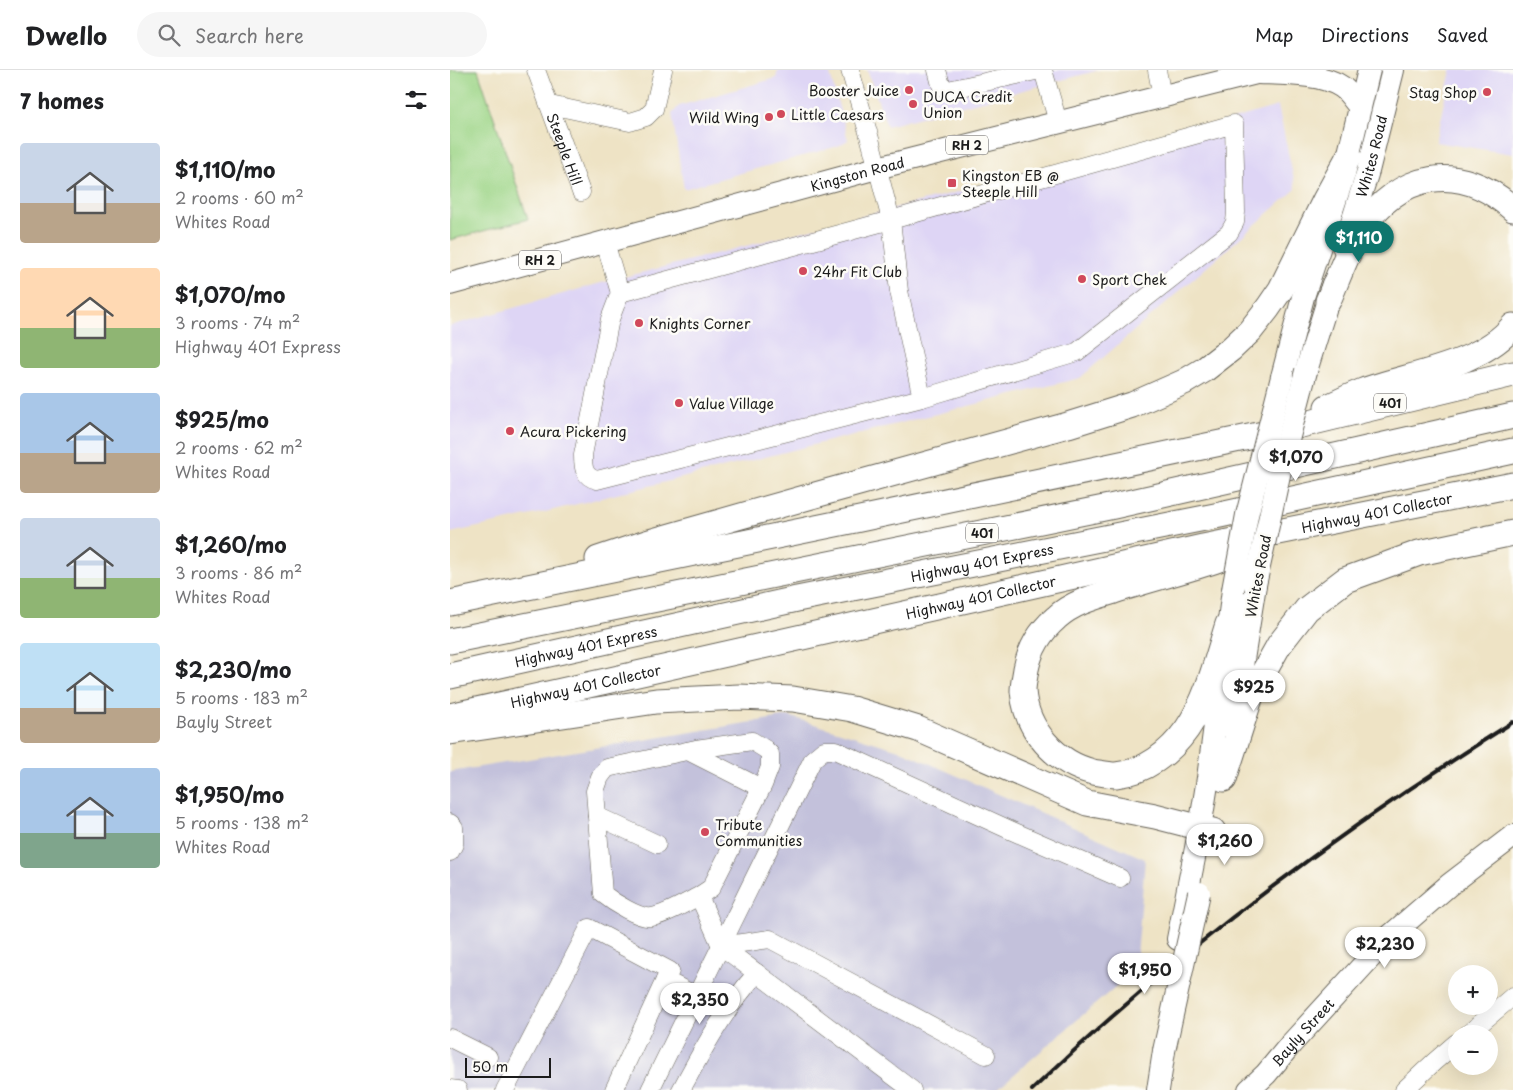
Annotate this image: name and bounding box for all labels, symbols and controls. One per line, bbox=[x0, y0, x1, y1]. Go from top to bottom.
search box bbox=[137, 12, 487, 57]
text: Dwello bbox=[25, 17, 107, 53]
icon: search bbox=[155, 21, 183, 49]
text: Search here bbox=[195, 21, 304, 49]
text: Map bbox=[1255, 21, 1293, 48]
text: Directions bbox=[1321, 21, 1409, 48]
text: Saved bbox=[1437, 21, 1488, 48]
place label: Booster Juice bbox=[809, 80, 899, 101]
place label: Stag Shop bbox=[1409, 82, 1477, 103]
text: 7 homes bbox=[20, 84, 104, 116]
marker: Booster Juice bbox=[903, 84, 915, 96]
icon: filters bbox=[402, 86, 430, 114]
place label: DUCA Credit Union bbox=[923, 86, 1013, 123]
marker: Stag Shop bbox=[1481, 86, 1493, 98]
marker: DUCA Credit Union bbox=[907, 98, 919, 110]
place label: Little Caesars bbox=[791, 104, 884, 125]
place label: Wild Wing bbox=[689, 107, 759, 128]
marker: Little Caesars bbox=[775, 108, 787, 120]
street label: Steeple Hill bbox=[542, 110, 588, 188]
marker: Wild Wing bbox=[763, 111, 775, 123]
street label: Whites Road bbox=[1350, 113, 1392, 199]
road number: RH 2 bbox=[946, 136, 988, 154]
street label: Kingston Road bbox=[808, 151, 906, 196]
text: $1,110/mo bbox=[175, 153, 275, 185]
icon: home bbox=[60, 163, 120, 223]
place label: Kingston EB @ Steeple Hill bbox=[962, 165, 1059, 202]
marker: Kingston EB @ Steeple Hill bbox=[946, 177, 958, 189]
text: 2 rooms · 60 m² bbox=[175, 185, 304, 209]
text: Whites Road bbox=[175, 209, 271, 233]
pin: $1,110 bbox=[1318, 220, 1400, 263]
text: $1,110 bbox=[1336, 225, 1382, 249]
road number: RH 2 bbox=[519, 250, 561, 270]
place label: 24hr Fit Club bbox=[813, 261, 902, 282]
marker: 24hr Fit Club bbox=[797, 265, 809, 277]
place label: Sport Chek bbox=[1092, 269, 1167, 290]
marker: Sport Chek bbox=[1076, 273, 1088, 285]
text: $1,070/mo bbox=[175, 278, 285, 310]
icon: home bbox=[60, 288, 120, 348]
text: 3 rooms · 74 m² bbox=[175, 310, 300, 334]
place label: Knights Corner bbox=[649, 313, 751, 334]
marker: Knights Corner bbox=[633, 317, 645, 329]
text: Highway 401 Express bbox=[175, 334, 341, 358]
place label: Value Village bbox=[689, 393, 774, 414]
road number: 401 bbox=[1374, 393, 1406, 412]
marker: Value Village bbox=[673, 397, 685, 409]
text: $925/mo bbox=[175, 403, 269, 435]
icon: home bbox=[60, 413, 120, 473]
place label: Acura Pickering bbox=[520, 421, 627, 442]
marker: Acura Pickering bbox=[504, 425, 516, 437]
text: 2 rooms · 62 m² bbox=[175, 435, 303, 459]
pin: $1,070 bbox=[1255, 440, 1337, 482]
text: $1,070 bbox=[1269, 444, 1323, 468]
text: Whites Road bbox=[175, 459, 271, 483]
street label: Highway 401 Collector bbox=[1300, 487, 1455, 538]
road number: 401 bbox=[966, 523, 998, 542]
text: $1,260/mo bbox=[175, 528, 287, 560]
street label: Whites Road bbox=[1240, 533, 1276, 619]
icon: home bbox=[60, 538, 120, 598]
street label: Highway 401 Express bbox=[909, 538, 1056, 587]
text: 3 rooms · 86 m² bbox=[175, 560, 302, 584]
street label: Highway 401 Collector bbox=[904, 570, 1058, 624]
text: Whites Road bbox=[175, 584, 271, 608]
street label: Highway 401 Express bbox=[513, 620, 659, 672]
text: $2,230/mo bbox=[175, 653, 291, 685]
street label: Highway 401 Collector bbox=[508, 658, 663, 713]
icon: home bbox=[60, 663, 120, 723]
pin: $925 bbox=[1224, 670, 1284, 712]
text: $925 bbox=[1233, 674, 1275, 698]
text: 5 rooms · 183 m² bbox=[175, 685, 308, 709]
text: Bayly Street bbox=[175, 709, 272, 733]
text: $1,950/mo bbox=[175, 778, 284, 810]
icon: home bbox=[60, 788, 120, 848]
text: 5 rooms · 138 m² bbox=[175, 810, 309, 834]
place label: Tribute Communities bbox=[715, 814, 802, 851]
pin: $1,260 bbox=[1184, 824, 1266, 866]
marker: Tribute Communities bbox=[699, 826, 711, 838]
text: $1,260 bbox=[1198, 828, 1253, 852]
text: Whites Road bbox=[175, 834, 271, 858]
pin: $2,230 bbox=[1344, 926, 1426, 969]
text: $2,230 bbox=[1356, 931, 1414, 955]
pin: $1,950 bbox=[1104, 952, 1186, 995]
text: $1,950 bbox=[1118, 957, 1172, 981]
map controls bbox=[1448, 965, 1498, 1075]
button: + bbox=[1448, 965, 1498, 1015]
pin: $2,350 bbox=[659, 982, 741, 1025]
text: $2,350 bbox=[671, 987, 729, 1011]
street label: Bayly Street bbox=[1266, 993, 1339, 1071]
button: − bbox=[1448, 1025, 1498, 1075]
scale bar bbox=[465, 1055, 551, 1078]
text: 50 m bbox=[472, 1056, 508, 1077]

